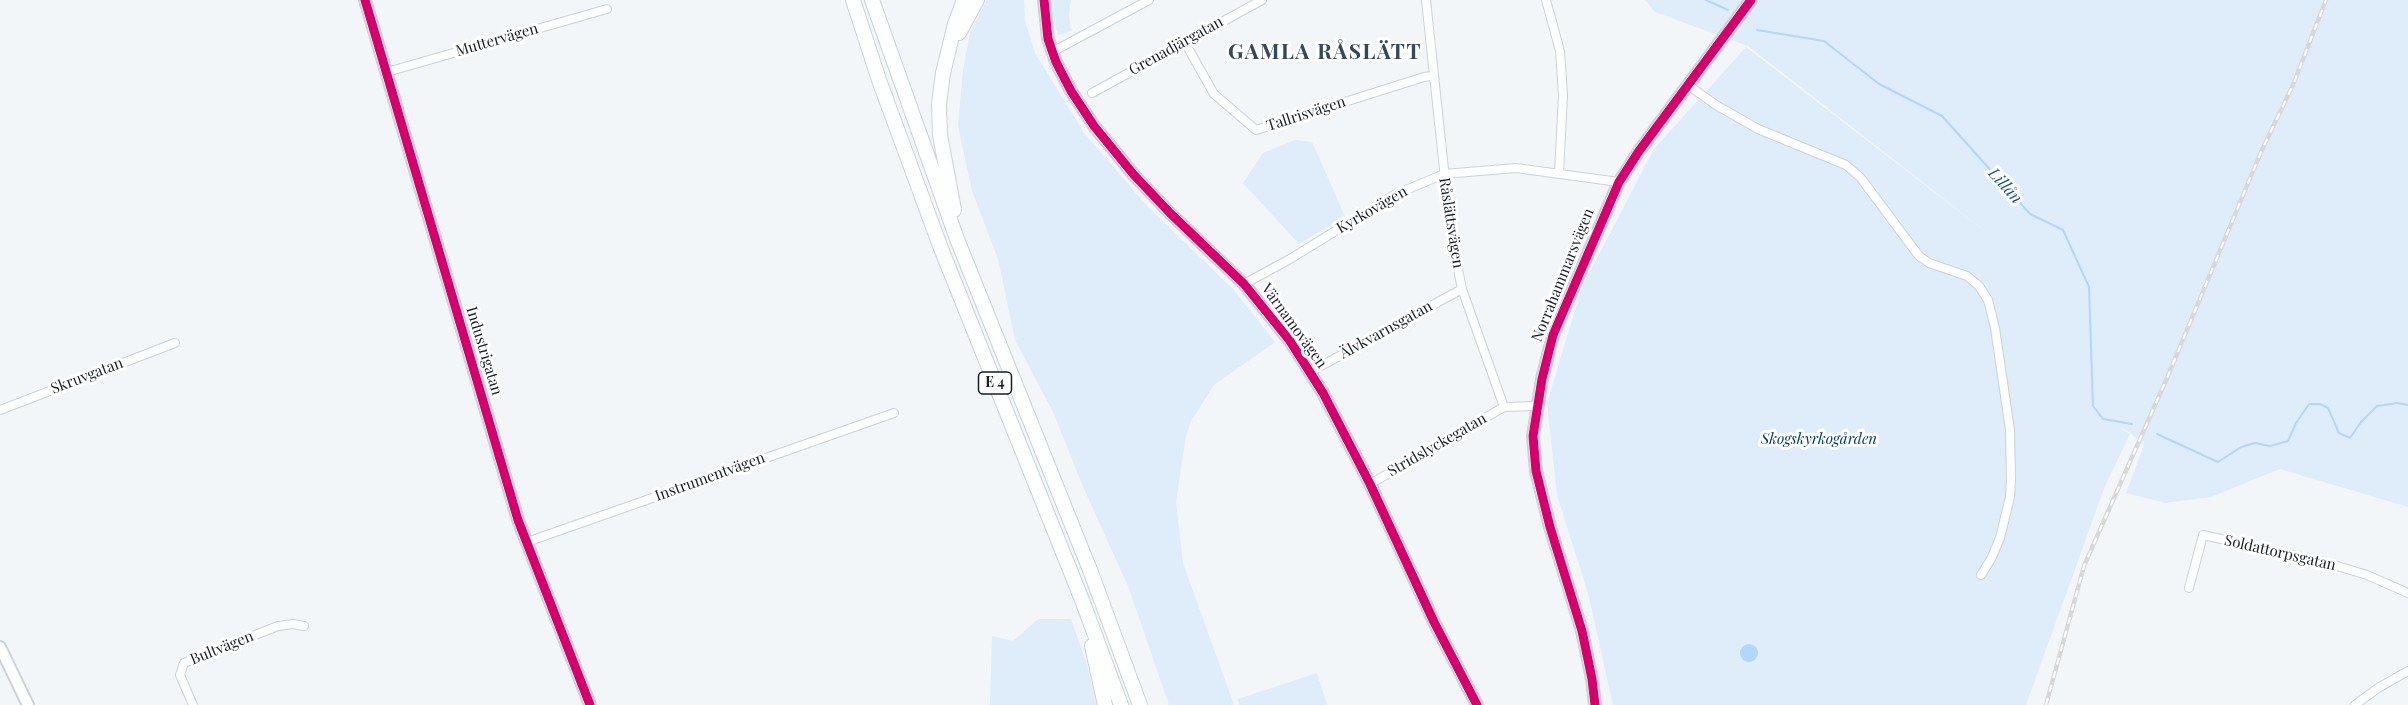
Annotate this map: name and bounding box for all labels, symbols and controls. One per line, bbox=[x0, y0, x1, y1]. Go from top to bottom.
street label: Grenadjärgatan bbox=[1126, 13, 1226, 79]
street label: Muttervägen bbox=[454, 20, 540, 60]
district label: GAMLA RÅSLÄTT bbox=[1228, 39, 1422, 65]
street label: Tallrisvägen bbox=[1264, 93, 1348, 135]
water label: Lillån bbox=[1984, 164, 2026, 208]
street label: Råslättsvägen bbox=[1435, 176, 1467, 270]
street label: Kyrkovägen bbox=[1333, 183, 1411, 237]
street label: Norrahammarsvägen bbox=[1528, 206, 1598, 344]
street label: Värnamovägen bbox=[1257, 280, 1331, 372]
street label: Älvkvarnsgatan bbox=[1337, 297, 1435, 363]
street label: Industrigatan bbox=[462, 305, 506, 397]
street label: Skruvgatan bbox=[48, 354, 126, 398]
road number: E 4 bbox=[978, 372, 1012, 394]
street label: Stridslyckegatan bbox=[1384, 409, 1490, 481]
park label: Skogskyrkogården bbox=[1761, 430, 1877, 448]
street label: Instrumentvägen bbox=[653, 449, 767, 505]
street label: Soldattorpsgatan bbox=[2223, 531, 2337, 575]
street label: Bultvägen bbox=[188, 627, 256, 669]

